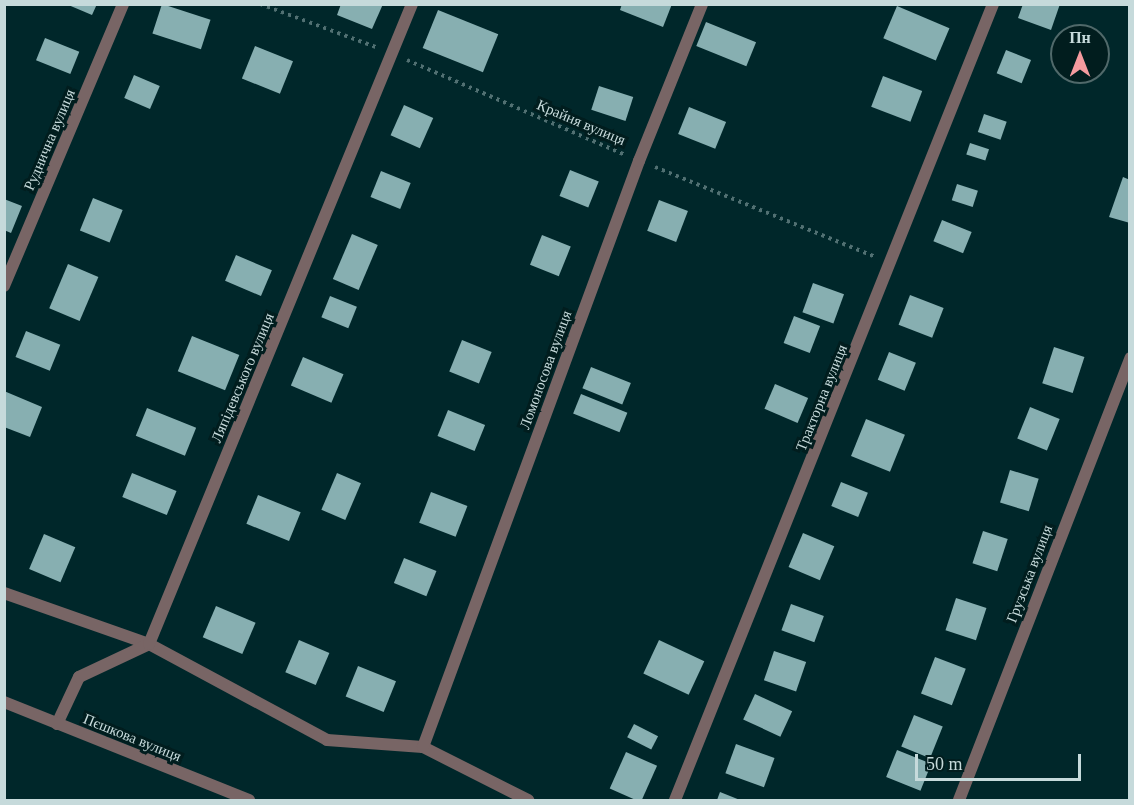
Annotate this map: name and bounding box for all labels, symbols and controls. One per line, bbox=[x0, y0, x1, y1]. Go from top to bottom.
north arrow bbox=[1050, 24, 1110, 84]
text: Пн bbox=[1069, 29, 1091, 46]
street label: Руднична вулиця bbox=[21, 87, 79, 193]
street label: Крайня вулиця bbox=[534, 96, 628, 150]
street label: Ломоносова вулиця bbox=[516, 308, 576, 432]
street label: Ляпідевського вулиця bbox=[208, 311, 278, 445]
street label: Тракторна вулиця bbox=[792, 342, 852, 454]
street label: Грузська вулиця bbox=[1003, 523, 1057, 625]
street label: Пєшкова вулиця bbox=[80, 710, 184, 766]
scale bar bbox=[918, 742, 1084, 780]
text: 50 m bbox=[926, 754, 963, 774]

